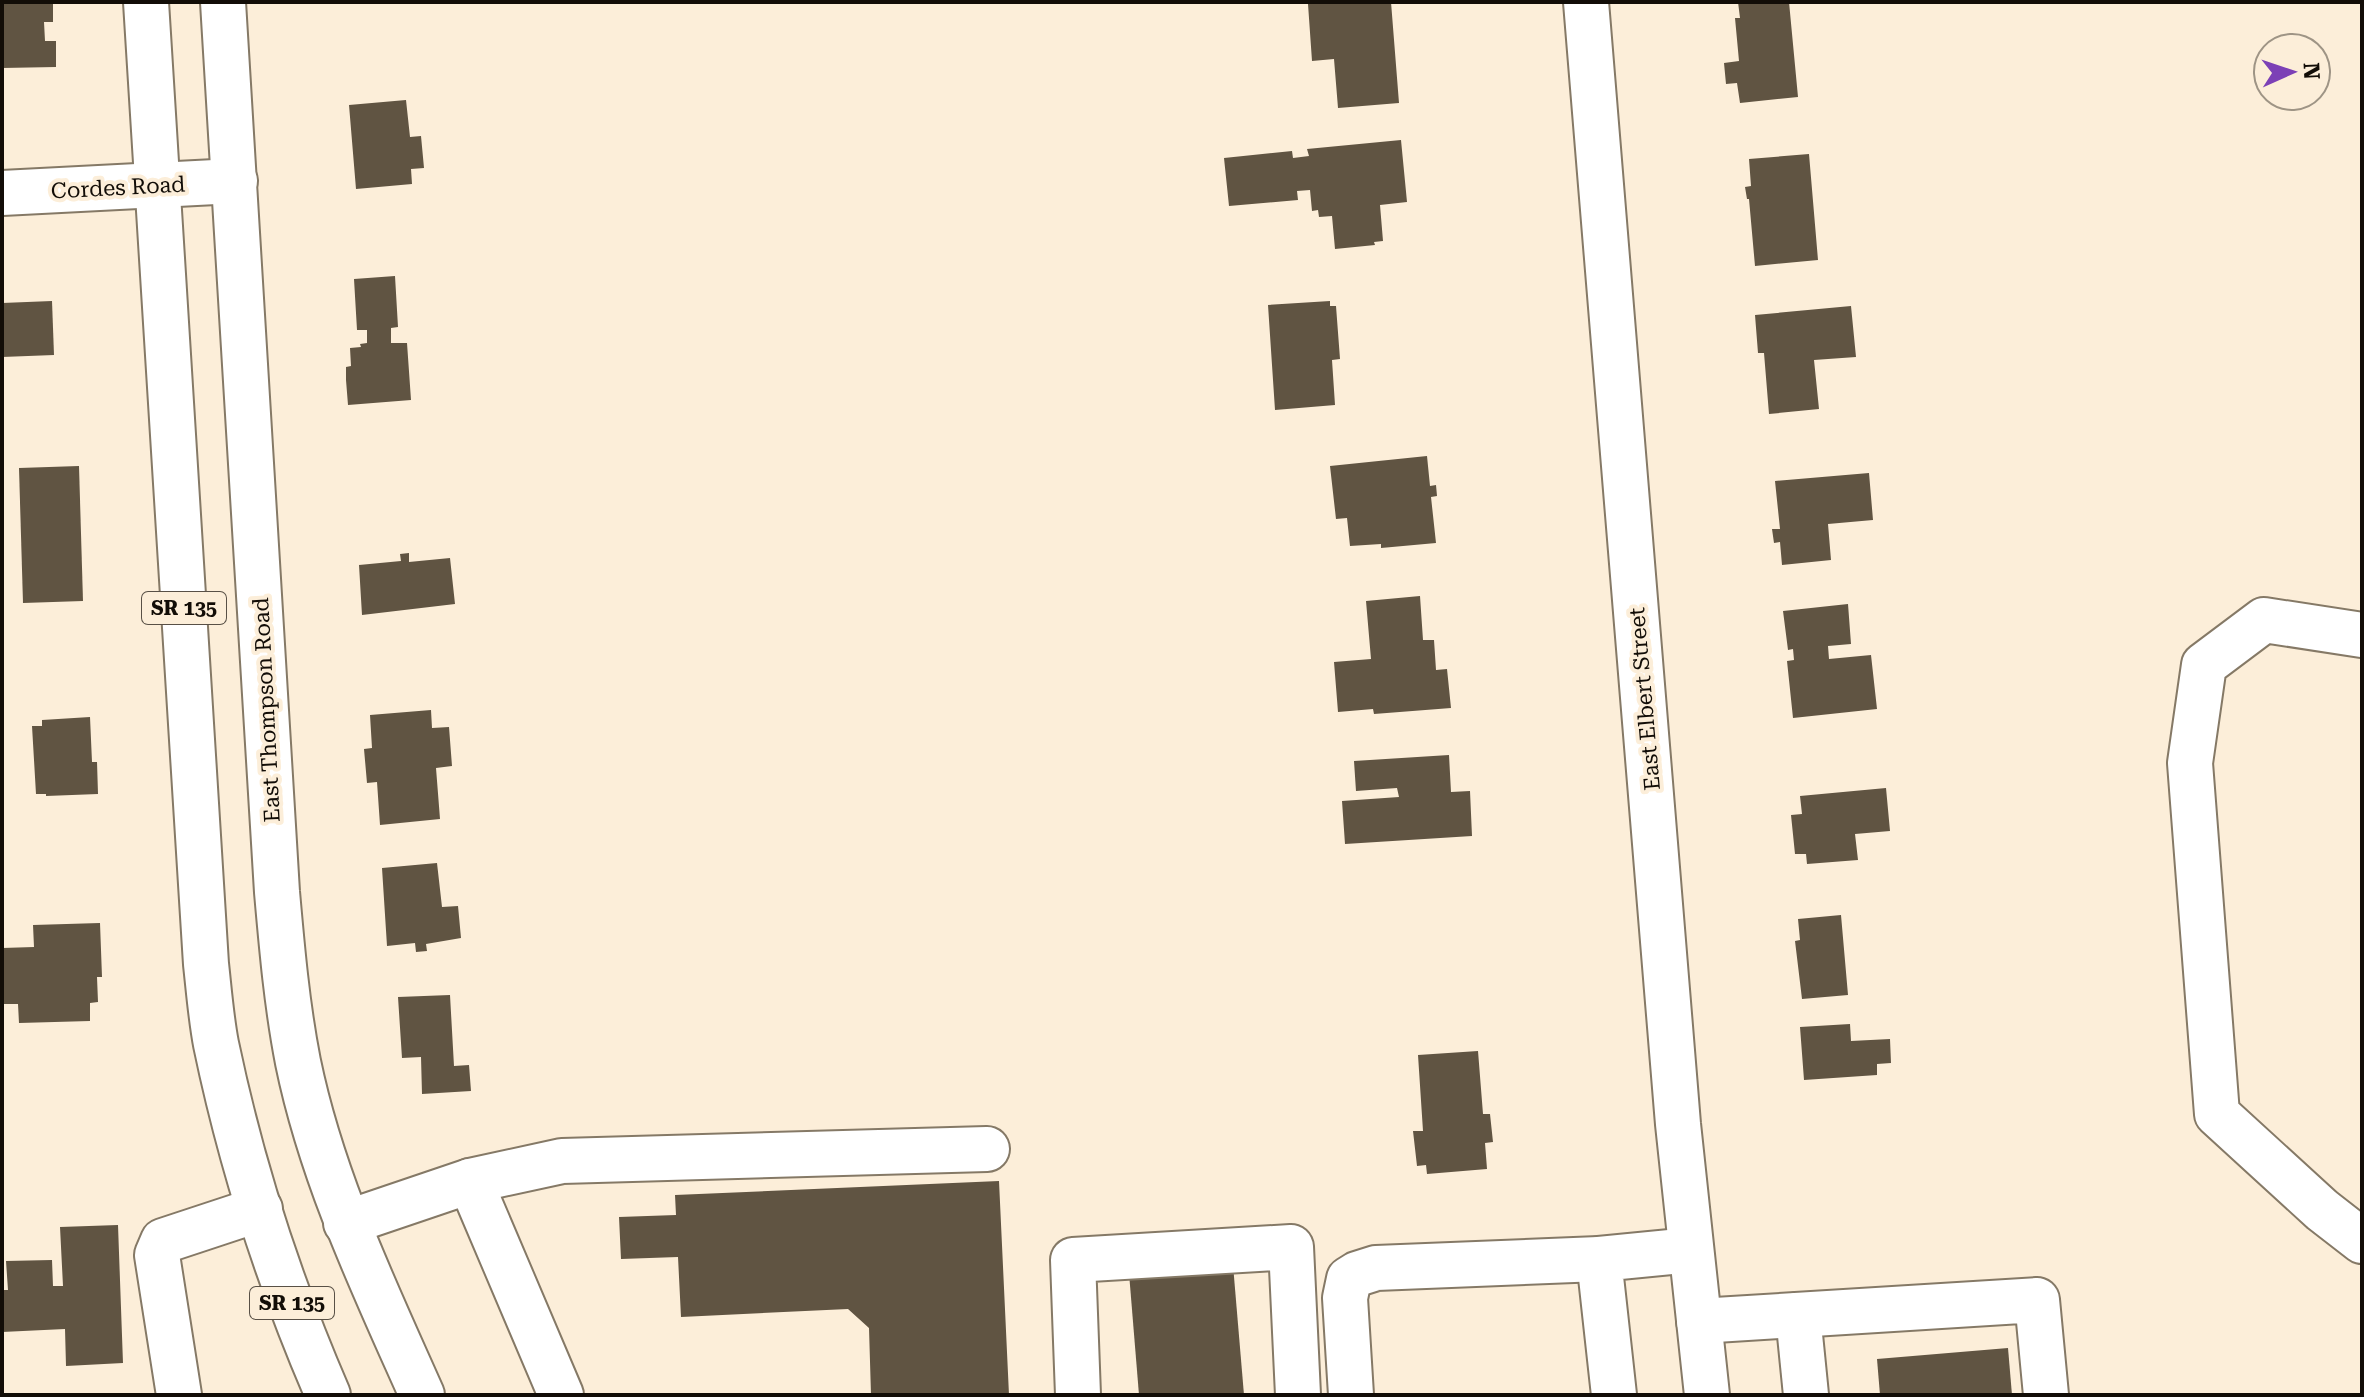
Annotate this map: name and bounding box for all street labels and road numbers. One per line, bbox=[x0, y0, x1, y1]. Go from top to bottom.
street label: Cordes Road bbox=[50, 171, 186, 204]
road number: SR 135 bbox=[142, 592, 226, 624]
street label: East Thompson Road bbox=[248, 597, 285, 823]
street label: East Elbert Street bbox=[1624, 606, 1665, 792]
road number: SR 135 bbox=[250, 1287, 334, 1319]

